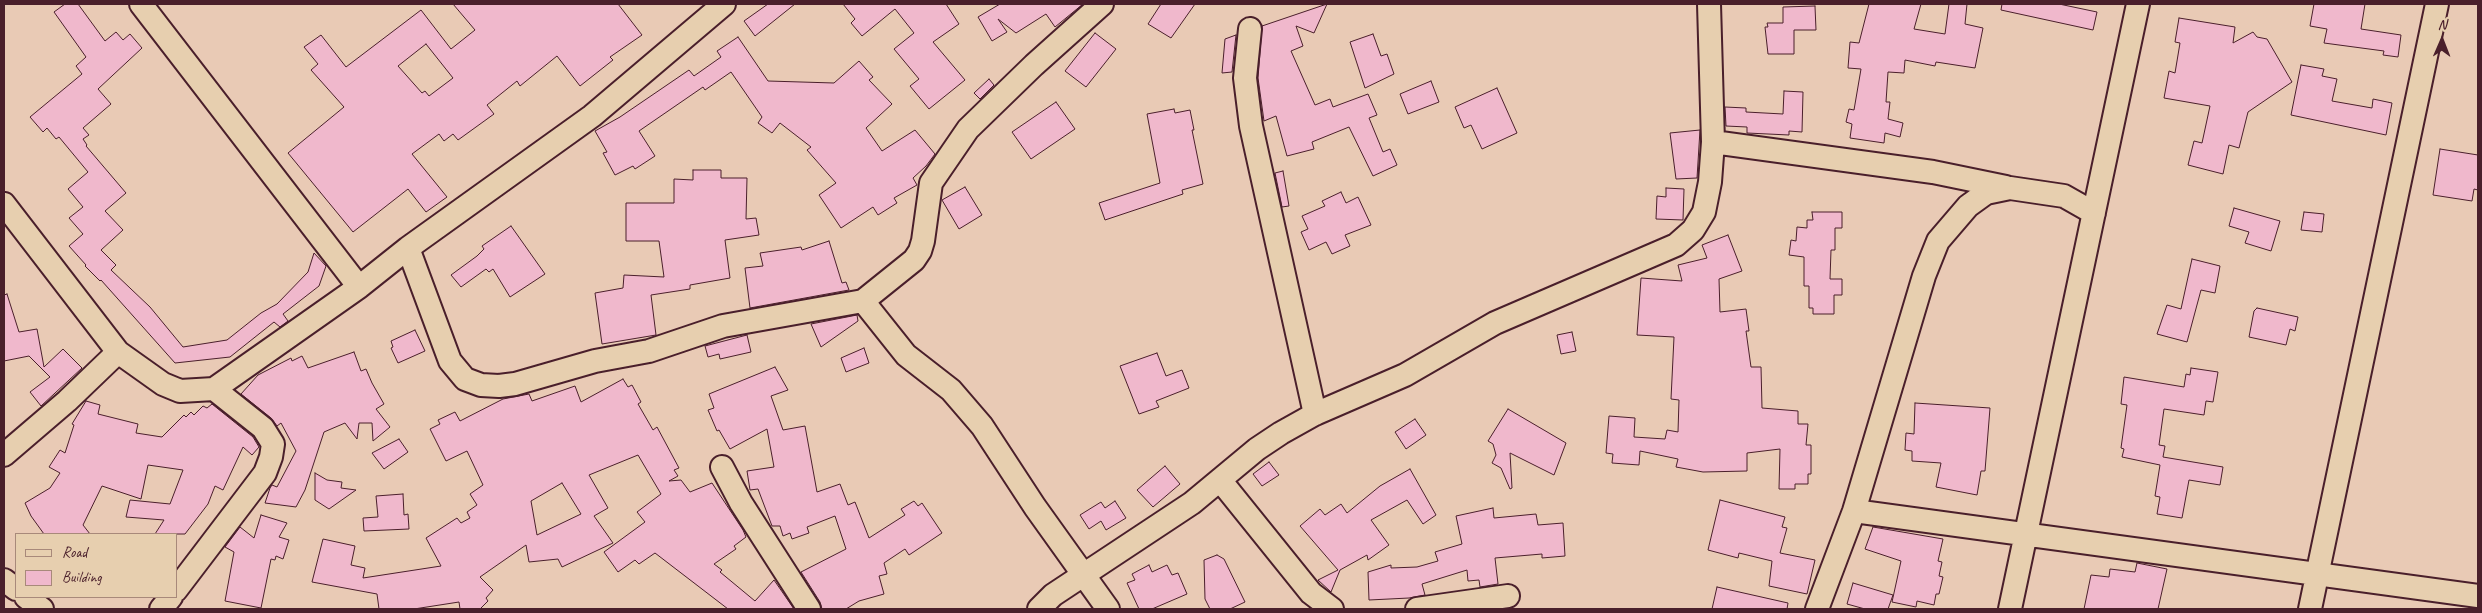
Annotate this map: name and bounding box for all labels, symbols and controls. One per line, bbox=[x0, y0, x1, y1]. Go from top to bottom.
north arrow bbox=[2417, 15, 2467, 65]
text: N bbox=[2438, 16, 2447, 33]
legend bbox=[15, 533, 178, 598]
text: Road bbox=[62, 543, 87, 562]
text: Building bbox=[62, 568, 101, 587]

